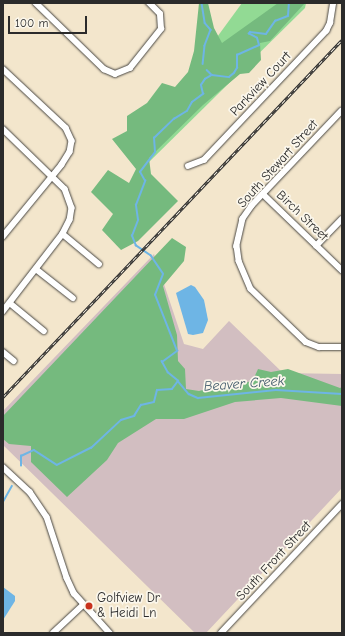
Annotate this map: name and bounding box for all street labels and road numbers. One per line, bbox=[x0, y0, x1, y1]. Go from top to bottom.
street label: Parkview Court bbox=[227, 49, 295, 119]
street label: South Stewart Street bbox=[234, 117, 322, 211]
street label: Birch Street bbox=[273, 187, 331, 245]
street label: South Front Street bbox=[233, 518, 315, 604]

